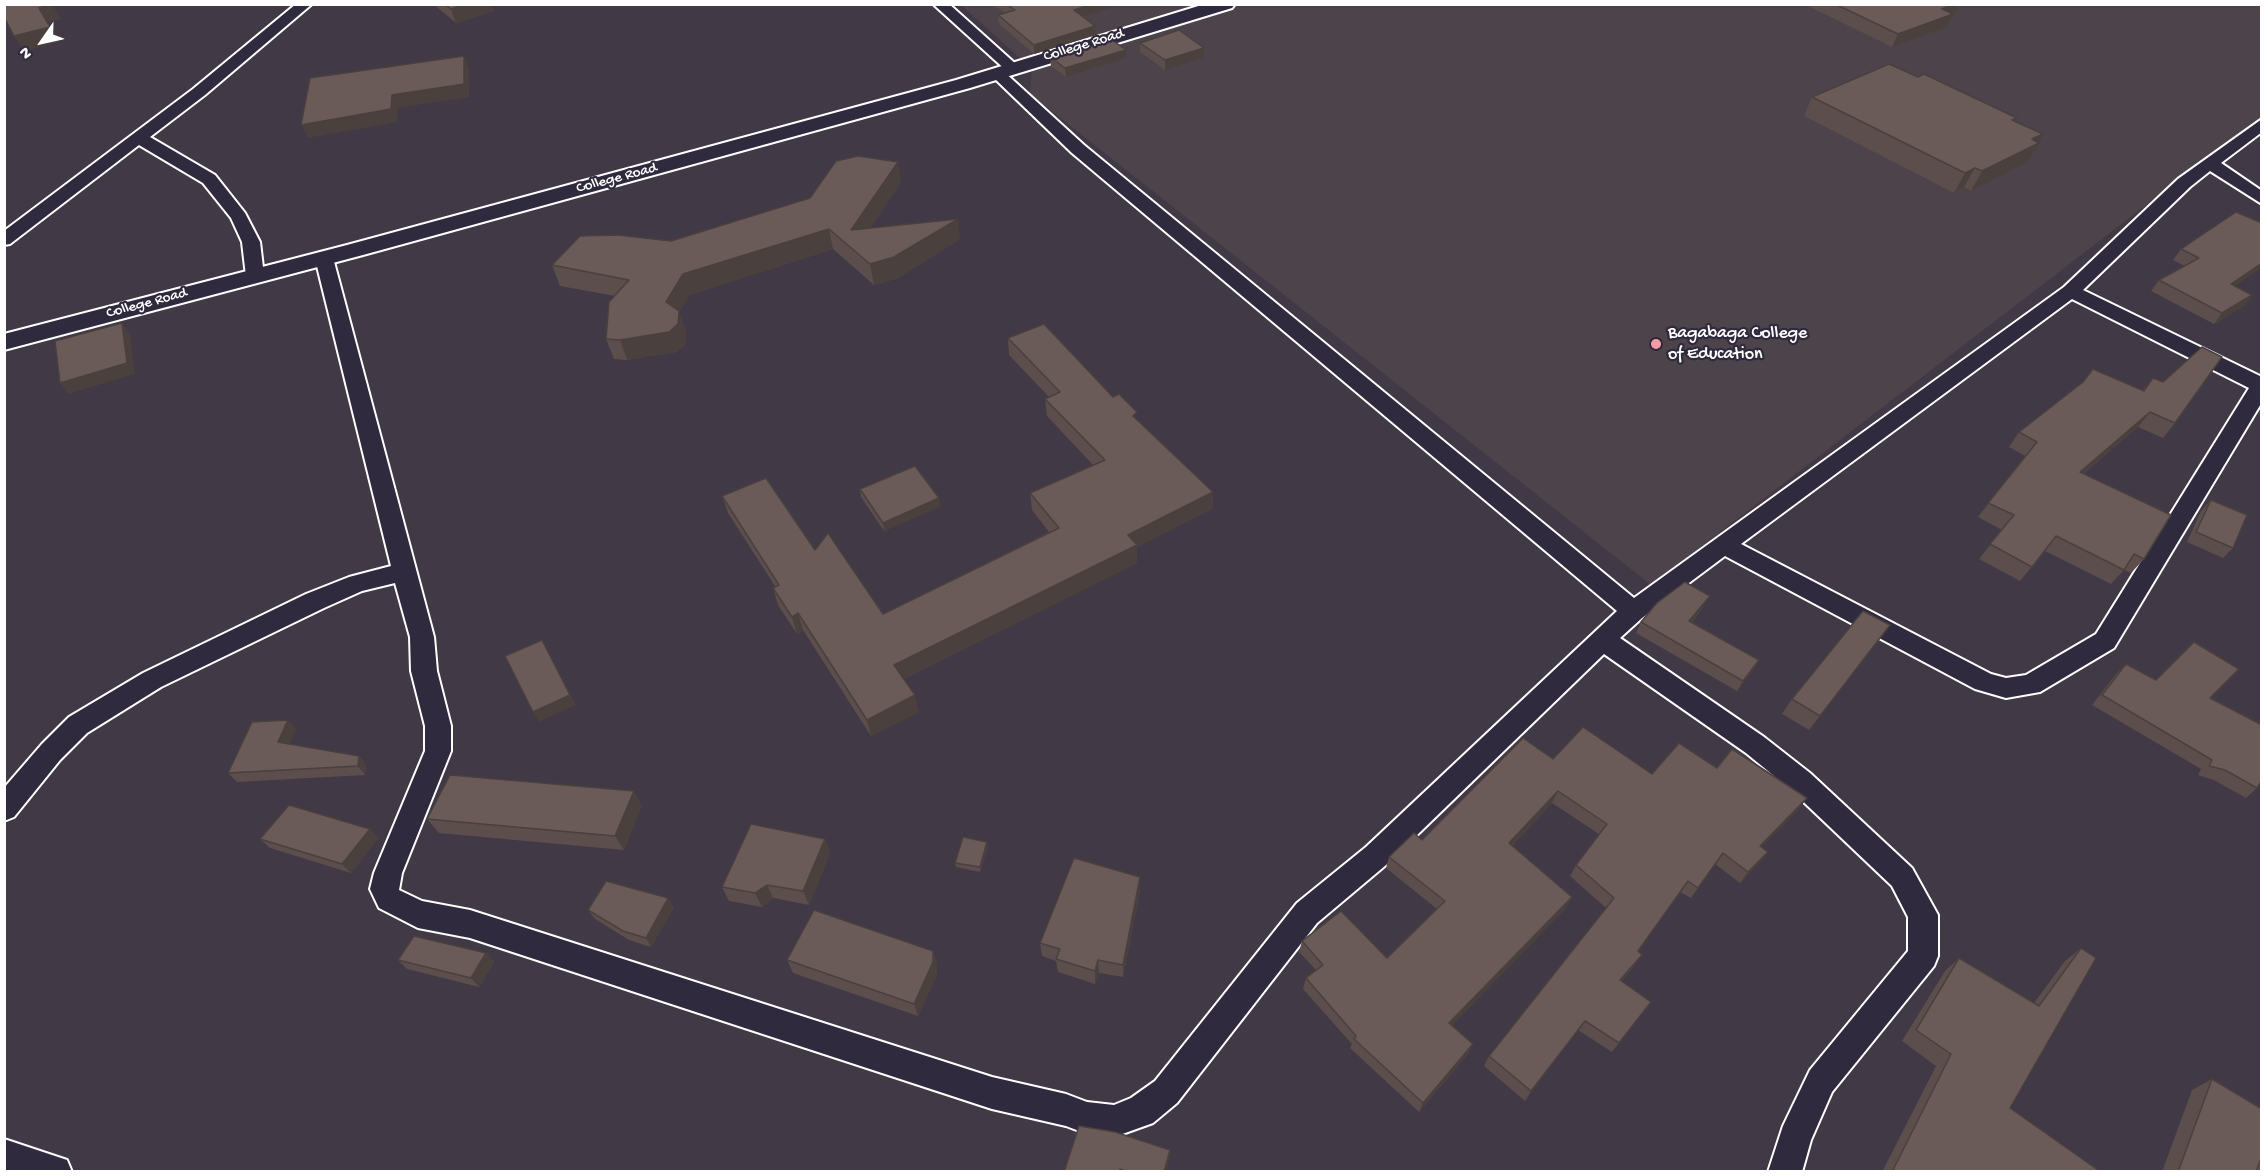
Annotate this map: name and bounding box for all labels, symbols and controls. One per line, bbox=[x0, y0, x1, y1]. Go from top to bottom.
north arrow bbox=[12, 12, 72, 72]
street label: College Road bbox=[1042, 25, 1126, 67]
text: N bbox=[16, 43, 37, 62]
street label: College Road bbox=[575, 160, 659, 198]
street label: College Road bbox=[105, 285, 189, 323]
place label: Bagabaga College of Education bbox=[1668, 323, 1807, 366]
marker: Bagabaga College of Education bbox=[1649, 337, 1663, 351]

